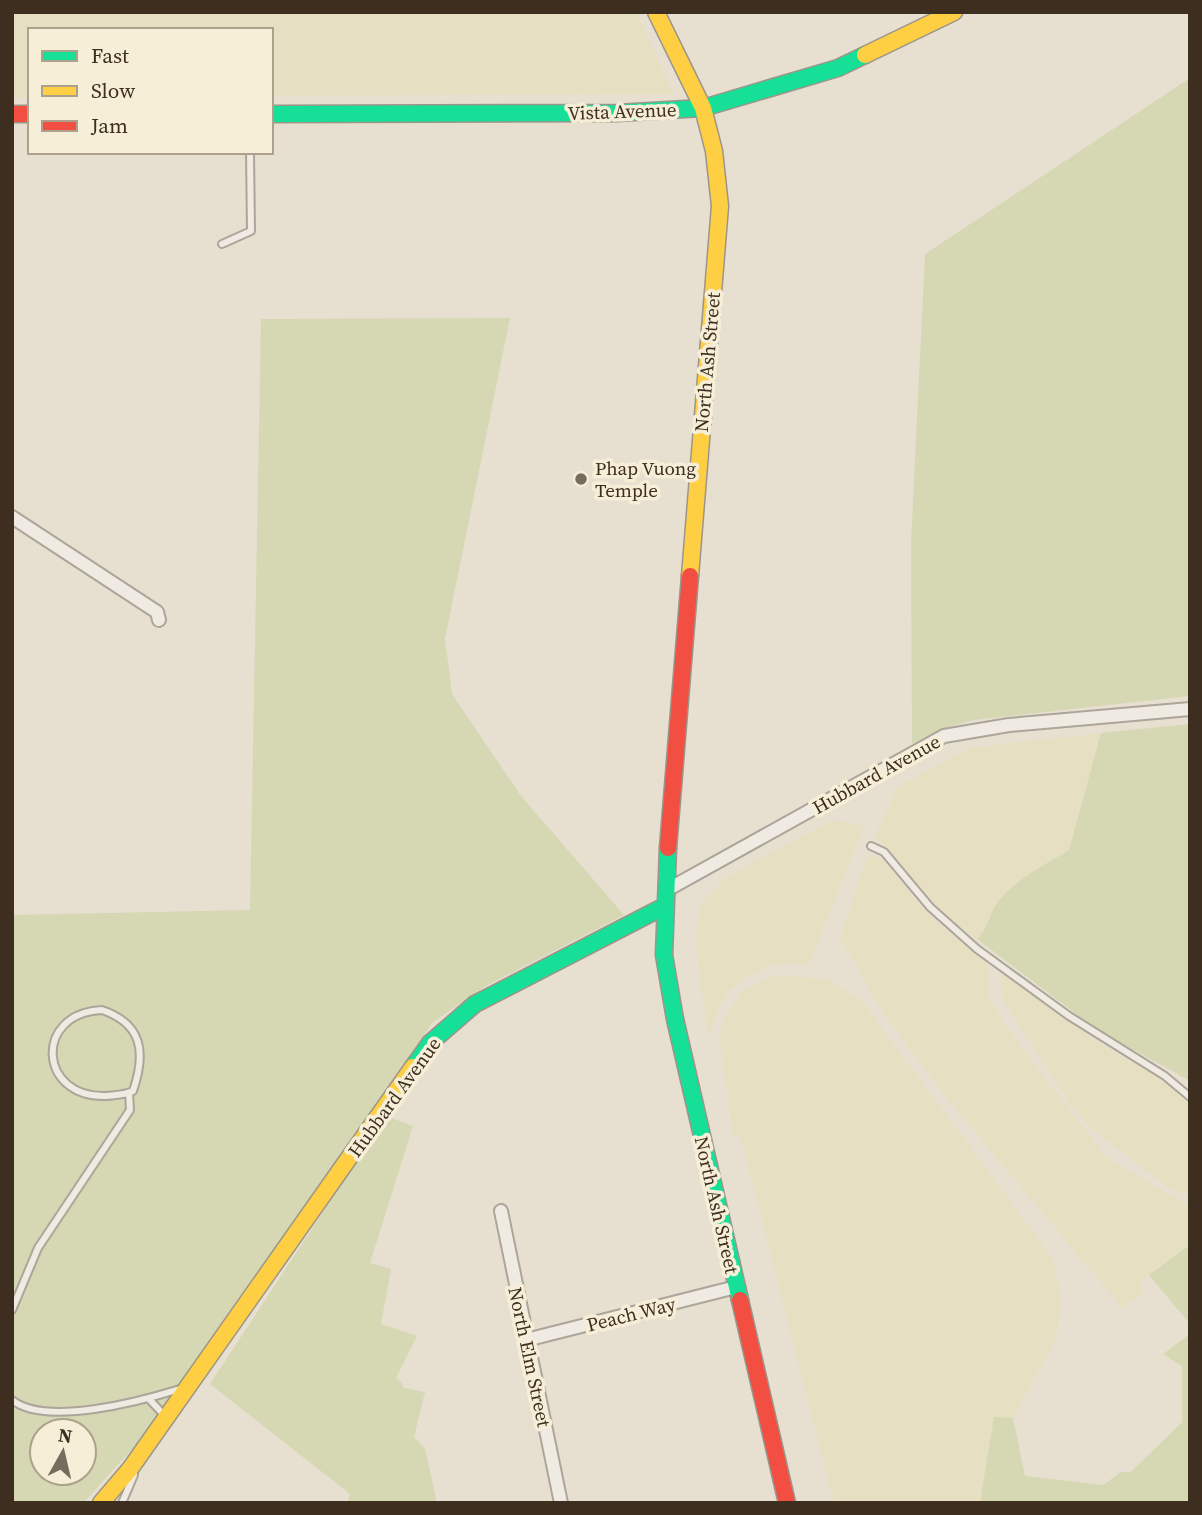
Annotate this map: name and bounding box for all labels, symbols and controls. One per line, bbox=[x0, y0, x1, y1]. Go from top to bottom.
legend bbox=[28, 28, 273, 154]
text: Fast bbox=[91, 41, 129, 70]
text: Slow bbox=[91, 76, 135, 105]
street label: Vista Avenue bbox=[567, 96, 677, 126]
text: Jam bbox=[90, 111, 128, 140]
street label: North Ash Street bbox=[688, 290, 726, 433]
place label: Phap Vuong Temple bbox=[595, 455, 696, 503]
marker: Phap Vuong Temple bbox=[573, 471, 589, 487]
street label: Hubbard Avenue bbox=[807, 728, 945, 820]
street label: Hubbard Avenue bbox=[342, 1032, 446, 1162]
street label: North Ash Street bbox=[689, 1134, 746, 1277]
street label: North Elm Street bbox=[502, 1285, 558, 1430]
street label: Peach Way bbox=[584, 1290, 678, 1338]
north arrow bbox=[28, 1417, 98, 1487]
text: N bbox=[57, 1421, 74, 1449]

